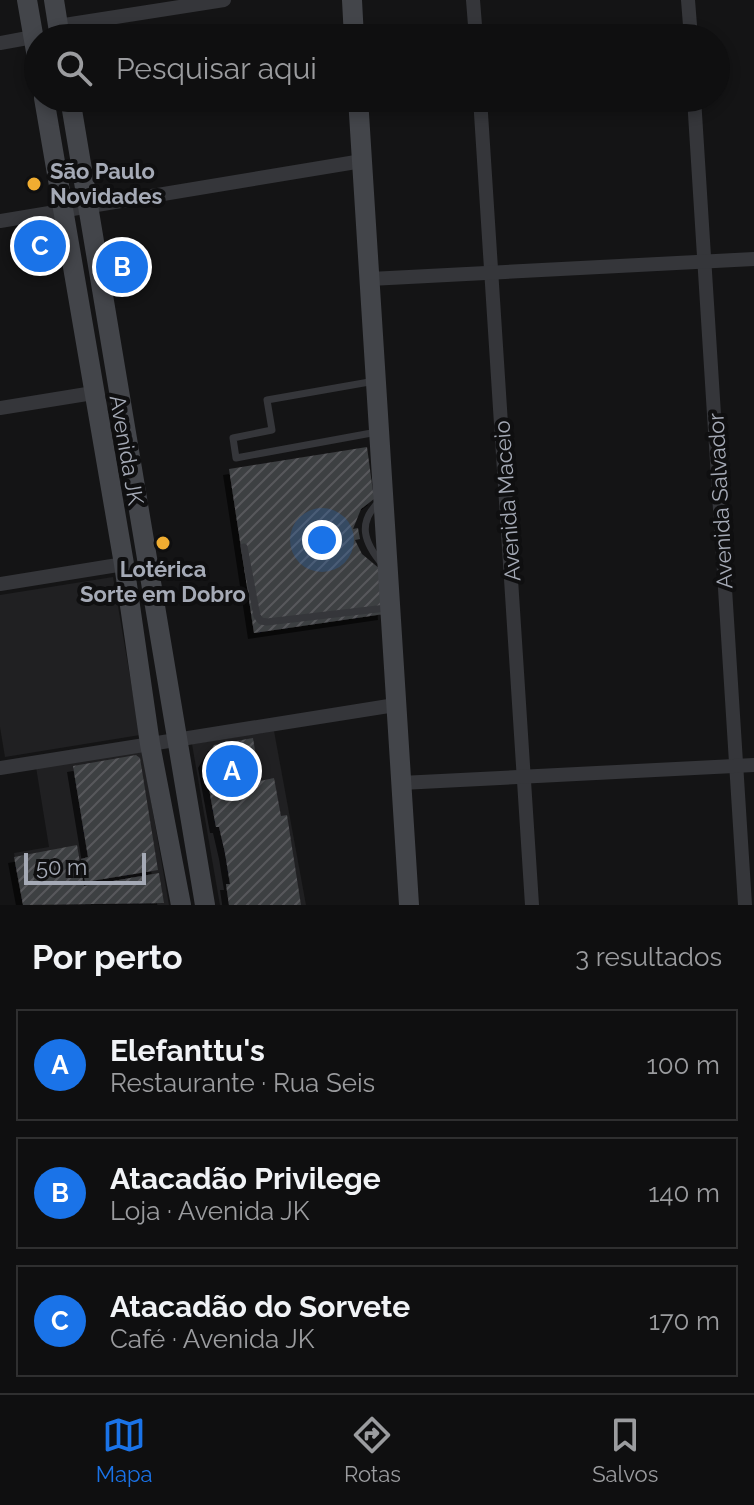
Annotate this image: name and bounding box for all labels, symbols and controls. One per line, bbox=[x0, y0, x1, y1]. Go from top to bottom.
search box bbox=[24, 24, 730, 112]
icon: search bbox=[52, 46, 96, 90]
text: Pesquisar aqui bbox=[116, 51, 317, 86]
place label: São Paulo Novidades bbox=[50, 158, 162, 209]
marker: São Paulo Novidades bbox=[25, 175, 43, 193]
pin: C bbox=[14, 216, 66, 276]
pin: B bbox=[96, 237, 148, 297]
street label: Avenida JK bbox=[105, 393, 150, 508]
street label: Avenida Salvador bbox=[702, 412, 738, 590]
street label: Avenida Maceio bbox=[488, 420, 526, 582]
your location bbox=[302, 520, 342, 560]
marker: Lotérica Sorte em Dobro bbox=[154, 534, 172, 552]
place label: Lotérica Sorte em Dobro bbox=[80, 556, 246, 607]
pin: A bbox=[206, 741, 258, 801]
scale bar bbox=[24, 849, 146, 885]
text: 50 m bbox=[36, 854, 87, 880]
text: Por perto bbox=[32, 937, 183, 977]
text: 3 resultados bbox=[575, 942, 722, 972]
text: Elefanttu's bbox=[110, 1033, 265, 1068]
text: A bbox=[51, 1050, 69, 1080]
text: 100 m bbox=[647, 1050, 720, 1080]
text: Restaurante · Rua Seis bbox=[110, 1068, 375, 1098]
text: Atacadão Privilege bbox=[110, 1161, 381, 1196]
text: B bbox=[51, 1178, 69, 1208]
text: 140 m bbox=[648, 1178, 720, 1208]
text: Loja · Avenida JK bbox=[110, 1196, 309, 1226]
text: Atacadão do Sorvete bbox=[110, 1289, 410, 1324]
text: C bbox=[51, 1306, 69, 1336]
text: 170 m bbox=[649, 1306, 720, 1336]
text: Café · Avenida JK bbox=[110, 1324, 314, 1354]
tab: Mapa bbox=[96, 1413, 152, 1487]
tab: Rotas bbox=[344, 1413, 401, 1487]
tab: Salvos bbox=[592, 1413, 658, 1487]

